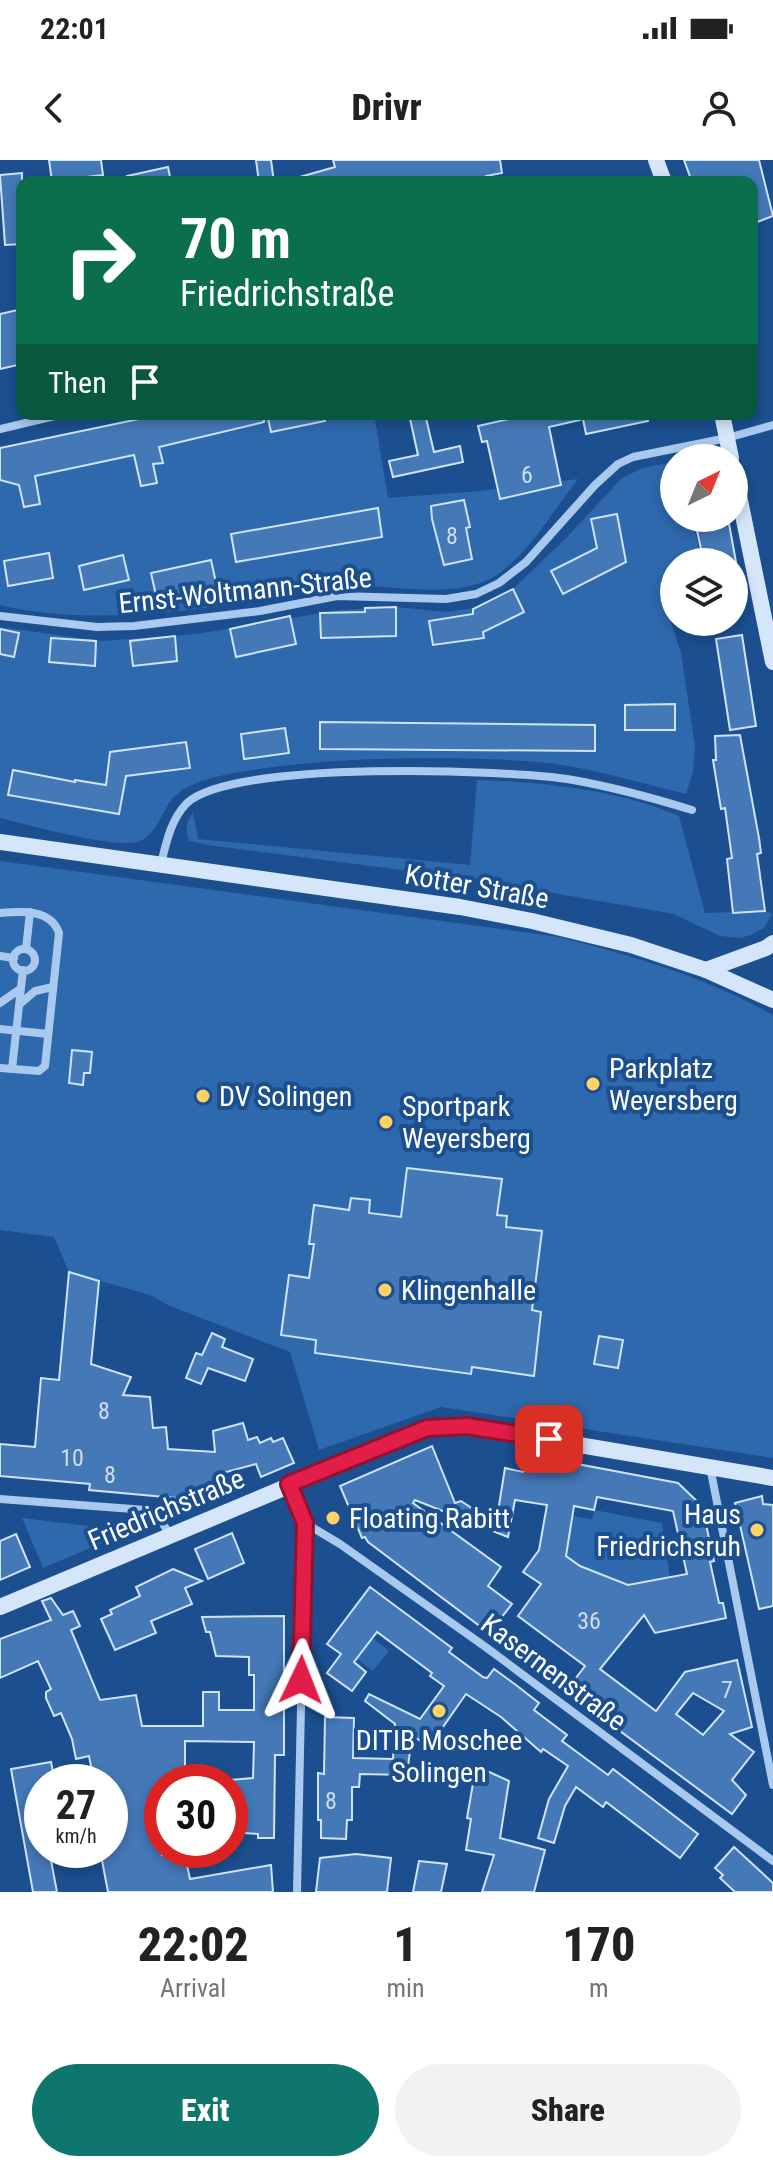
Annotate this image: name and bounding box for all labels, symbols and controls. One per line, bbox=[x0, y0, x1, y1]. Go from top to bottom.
text: 22:01 bbox=[40, 11, 109, 46]
icon: back bbox=[32, 86, 76, 130]
icon: person bbox=[697, 86, 741, 130]
text: Drivr bbox=[351, 87, 422, 129]
text: 70 m bbox=[180, 206, 291, 272]
icon: right bbox=[48, 208, 152, 312]
text: Friedrichstraße bbox=[180, 273, 394, 315]
icon: arrive bbox=[123, 360, 167, 404]
text: Then bbox=[48, 365, 107, 400]
north arrow bbox=[660, 444, 748, 532]
map controls bbox=[660, 444, 748, 636]
house number: 6 bbox=[521, 461, 533, 489]
house number: 8 bbox=[446, 522, 458, 550]
button: layers bbox=[660, 548, 748, 636]
street label: Ernst-Woltmann-Straße bbox=[117, 561, 373, 620]
street label: Kotter Straße bbox=[402, 858, 551, 915]
place label: Parkplatz Weyersberg bbox=[609, 1052, 738, 1117]
marker: Parkplatz Weyersberg bbox=[584, 1075, 602, 1093]
place label: DV Solingen bbox=[219, 1080, 352, 1113]
marker: DV Solingen bbox=[194, 1087, 212, 1105]
place label: Sportpark Weyersberg bbox=[402, 1090, 531, 1155]
marker: Sportpark Weyersberg bbox=[377, 1113, 395, 1131]
place label: Klingenhalle bbox=[401, 1274, 536, 1307]
marker: Klingenhalle bbox=[376, 1281, 394, 1299]
house number: 8 bbox=[98, 1397, 110, 1425]
pin bbox=[515, 1405, 583, 1473]
icon: arrive bbox=[527, 1417, 571, 1461]
house number: 10 bbox=[60, 1444, 84, 1472]
house number: 8 bbox=[104, 1461, 116, 1489]
street label: Friedrichstraße bbox=[83, 1462, 249, 1557]
place label: Haus Friedrichsruh bbox=[596, 1498, 741, 1563]
place label: Floating Rabitt bbox=[349, 1502, 510, 1535]
marker: Floating Rabitt bbox=[324, 1509, 342, 1527]
marker: Haus Friedrichsruh bbox=[748, 1521, 766, 1539]
street label: Kasernenstraße bbox=[474, 1607, 633, 1738]
house number: 36 bbox=[577, 1607, 601, 1635]
position arrow bbox=[259, 1638, 343, 1722]
house number: 7 bbox=[721, 1676, 733, 1704]
marker: DITIB Moschee Solingen bbox=[430, 1702, 448, 1720]
place label: DITIB Moschee Solingen bbox=[356, 1724, 522, 1789]
speed limit sign: 30 bbox=[144, 1764, 248, 1868]
text: 27 bbox=[56, 1782, 96, 1829]
house number: 8 bbox=[325, 1787, 337, 1815]
text: km/h bbox=[55, 1824, 97, 1848]
text: 22:02 bbox=[138, 1916, 249, 1973]
text: 1 bbox=[393, 1916, 418, 1973]
text: 170 bbox=[562, 1916, 635, 1973]
text: Arrival bbox=[160, 1973, 226, 2003]
text: min bbox=[386, 1973, 425, 2003]
text: m bbox=[589, 1973, 609, 2003]
button: Exit bbox=[32, 2064, 379, 2156]
button: Share bbox=[395, 2064, 741, 2156]

